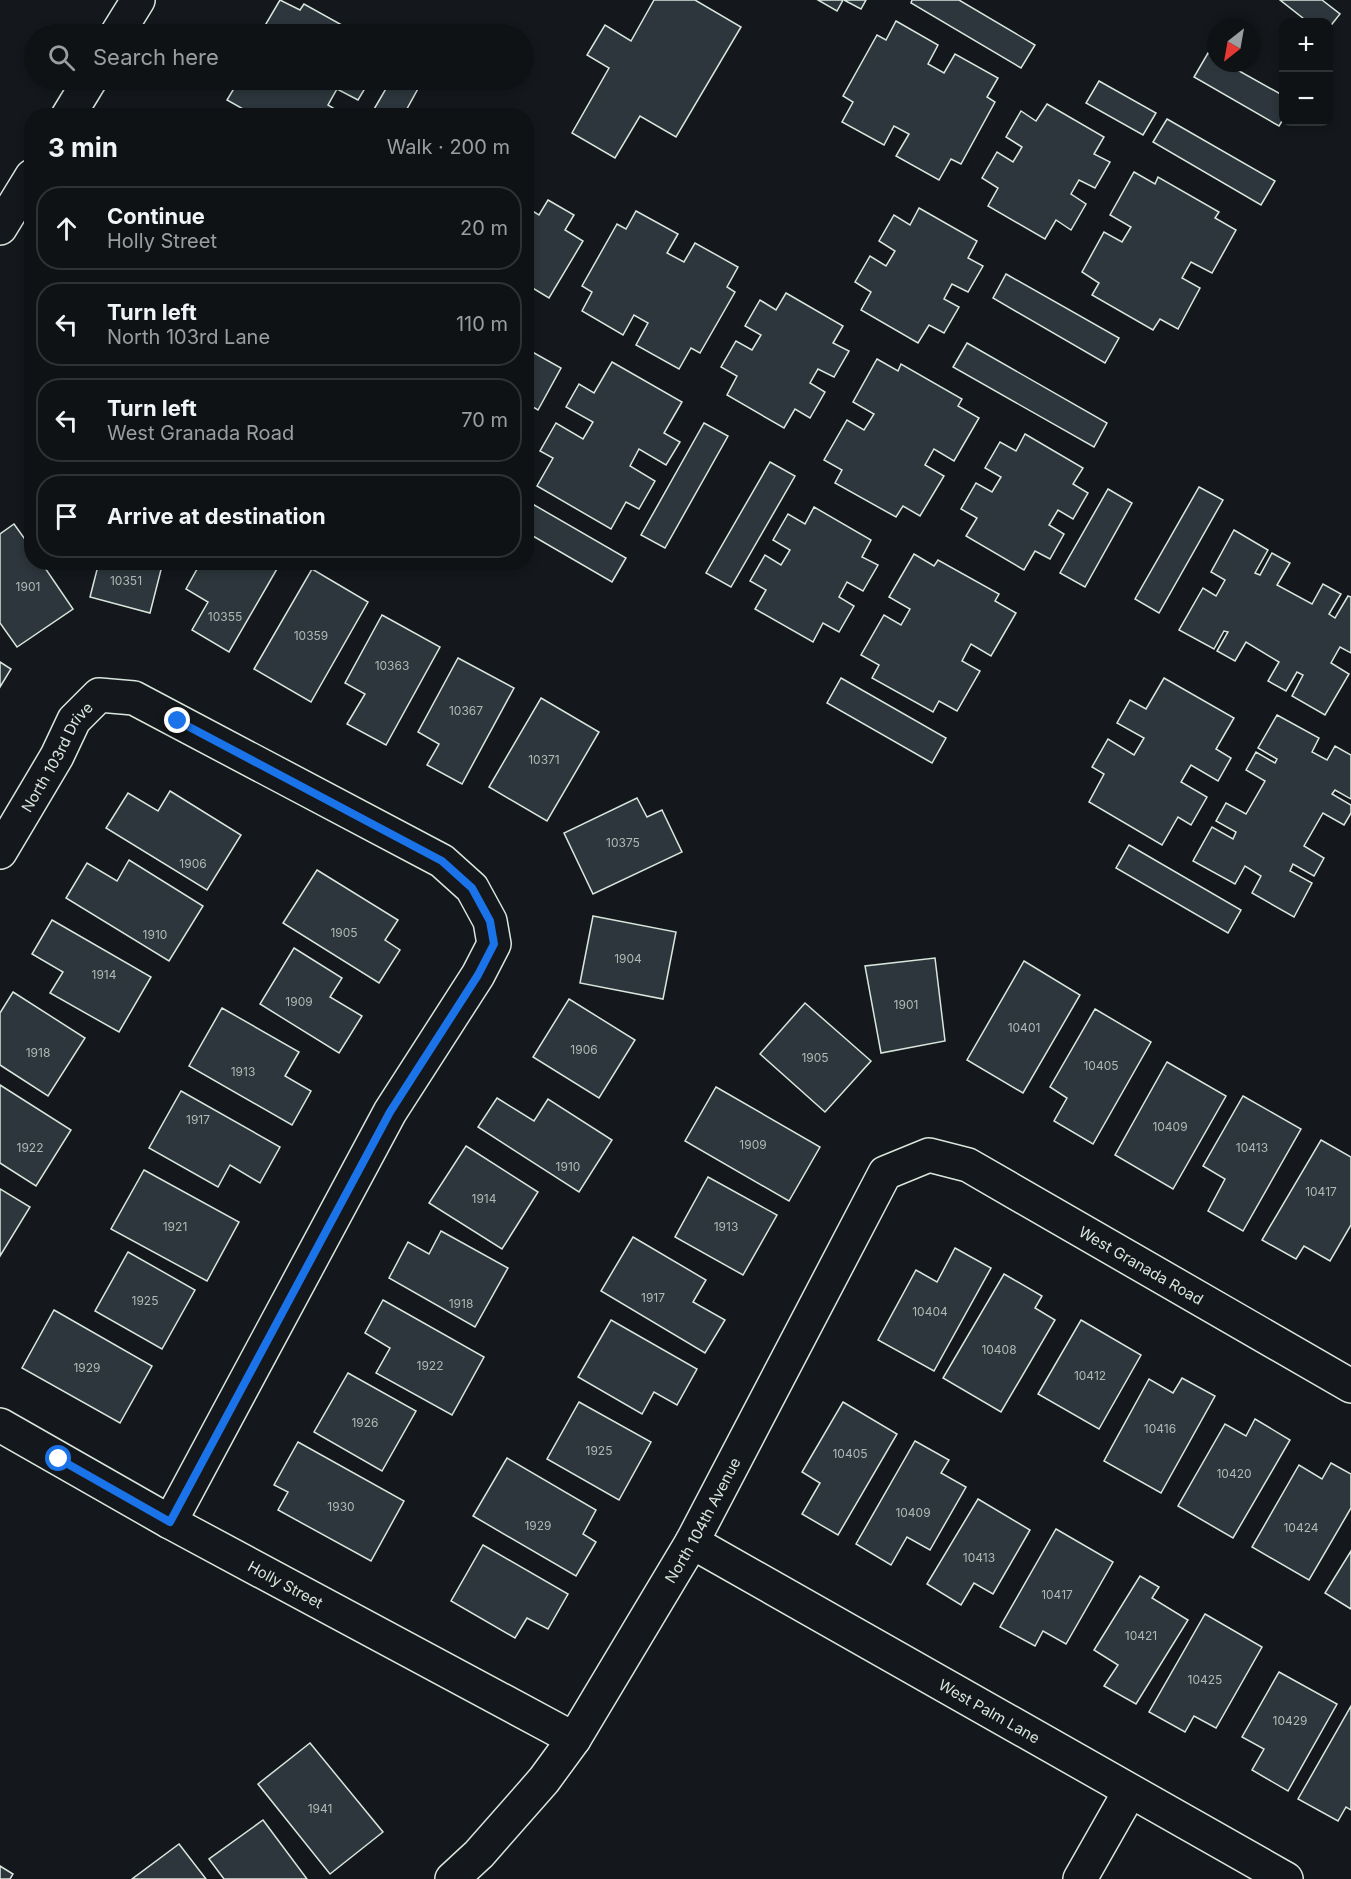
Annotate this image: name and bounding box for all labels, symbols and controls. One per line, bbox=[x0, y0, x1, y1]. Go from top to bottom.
north arrow bbox=[1207, 18, 1261, 72]
map controls bbox=[1279, 18, 1333, 126]
button: + bbox=[1279, 18, 1333, 72]
search box bbox=[24, 24, 534, 90]
icon: search bbox=[45, 41, 78, 74]
text: Search here bbox=[93, 44, 219, 70]
button: − bbox=[1279, 72, 1333, 126]
text: 3 min bbox=[48, 132, 118, 163]
text: Walk · 200 m bbox=[387, 135, 510, 159]
text: Continue bbox=[107, 203, 205, 229]
icon: ahead bbox=[50, 212, 83, 245]
text: 20 m bbox=[460, 216, 508, 240]
text: Holly Street bbox=[107, 229, 217, 253]
text: Turn left bbox=[107, 299, 197, 325]
icon: left bbox=[50, 308, 83, 341]
text: 110 m bbox=[456, 312, 508, 336]
text: North 103rd Lane bbox=[107, 325, 270, 349]
text: Turn left bbox=[107, 395, 197, 421]
icon: left bbox=[50, 404, 83, 437]
text: 70 m bbox=[461, 408, 508, 432]
text: West Granada Road bbox=[107, 421, 294, 445]
icon: arrive bbox=[50, 500, 83, 533]
text: Arrive at destination bbox=[107, 503, 326, 529]
house number: 10351 bbox=[110, 573, 142, 588]
house number: 1901 bbox=[16, 579, 40, 594]
house number: 10355 bbox=[208, 609, 242, 624]
house number: 10359 bbox=[294, 628, 328, 643]
house number: 10363 bbox=[375, 658, 409, 673]
street label: North 103rd Drive bbox=[17, 698, 96, 815]
house number: 10367 bbox=[449, 703, 483, 718]
route end bbox=[164, 707, 190, 733]
house number: 10371 bbox=[528, 752, 560, 767]
house number: 10375 bbox=[606, 835, 640, 850]
house number: 1906 bbox=[179, 856, 207, 871]
house number: 1905 bbox=[330, 925, 358, 940]
house number: 1910 bbox=[143, 927, 167, 942]
house number: 1904 bbox=[614, 951, 642, 966]
house number: 1914 bbox=[92, 967, 117, 982]
house number: 1909 bbox=[285, 994, 313, 1009]
house number: 1901 bbox=[894, 997, 918, 1012]
house number: 10401 bbox=[1008, 1020, 1040, 1035]
house number: 1906 bbox=[570, 1042, 598, 1057]
house number: 1918 bbox=[26, 1045, 50, 1060]
house number: 1905 bbox=[801, 1050, 829, 1065]
house number: 10405 bbox=[1083, 1058, 1119, 1073]
house number: 1913 bbox=[231, 1064, 255, 1079]
house number: 1917 bbox=[186, 1112, 210, 1127]
house number: 10409 bbox=[1152, 1119, 1188, 1134]
house number: 1909 bbox=[739, 1137, 767, 1152]
house number: 1922 bbox=[17, 1140, 43, 1155]
house number: 10413 bbox=[1236, 1140, 1268, 1155]
house number: 1910 bbox=[556, 1159, 580, 1174]
house number: 10417 bbox=[1305, 1184, 1337, 1199]
house number: 1914 bbox=[472, 1191, 497, 1206]
house number: 1921 bbox=[163, 1219, 187, 1234]
house number: 1913 bbox=[714, 1219, 738, 1234]
street label: West Granada Road bbox=[1076, 1222, 1207, 1308]
house number: 1917 bbox=[641, 1290, 665, 1305]
house number: 1925 bbox=[132, 1293, 158, 1308]
house number: 1918 bbox=[449, 1296, 473, 1311]
house number: 10404 bbox=[912, 1304, 948, 1319]
house number: 10408 bbox=[981, 1342, 1017, 1357]
house number: 1922 bbox=[417, 1358, 443, 1373]
house number: 1929 bbox=[73, 1360, 101, 1375]
house number: 10412 bbox=[1074, 1368, 1106, 1383]
house number: 1926 bbox=[351, 1415, 379, 1430]
house number: 10416 bbox=[1144, 1421, 1176, 1436]
house number: 1925 bbox=[586, 1443, 612, 1458]
route start bbox=[45, 1445, 71, 1471]
house number: 10405 bbox=[832, 1446, 868, 1461]
street label: North 104th Avenue bbox=[660, 1454, 744, 1586]
house number: 10420 bbox=[1216, 1466, 1252, 1481]
house number: 1930 bbox=[327, 1499, 355, 1514]
house number: 10409 bbox=[895, 1505, 931, 1520]
house number: 1929 bbox=[524, 1518, 552, 1533]
house number: 10424 bbox=[1283, 1520, 1319, 1535]
house number: 10413 bbox=[963, 1550, 995, 1565]
street label: Holly Street bbox=[245, 1556, 327, 1612]
house number: 10417 bbox=[1041, 1587, 1073, 1602]
house number: 10421 bbox=[1125, 1628, 1157, 1643]
house number: 10425 bbox=[1188, 1672, 1222, 1687]
street label: West Palm Lane bbox=[935, 1675, 1043, 1747]
house number: 10429 bbox=[1273, 1713, 1307, 1728]
house number: 1941 bbox=[308, 1801, 332, 1816]

